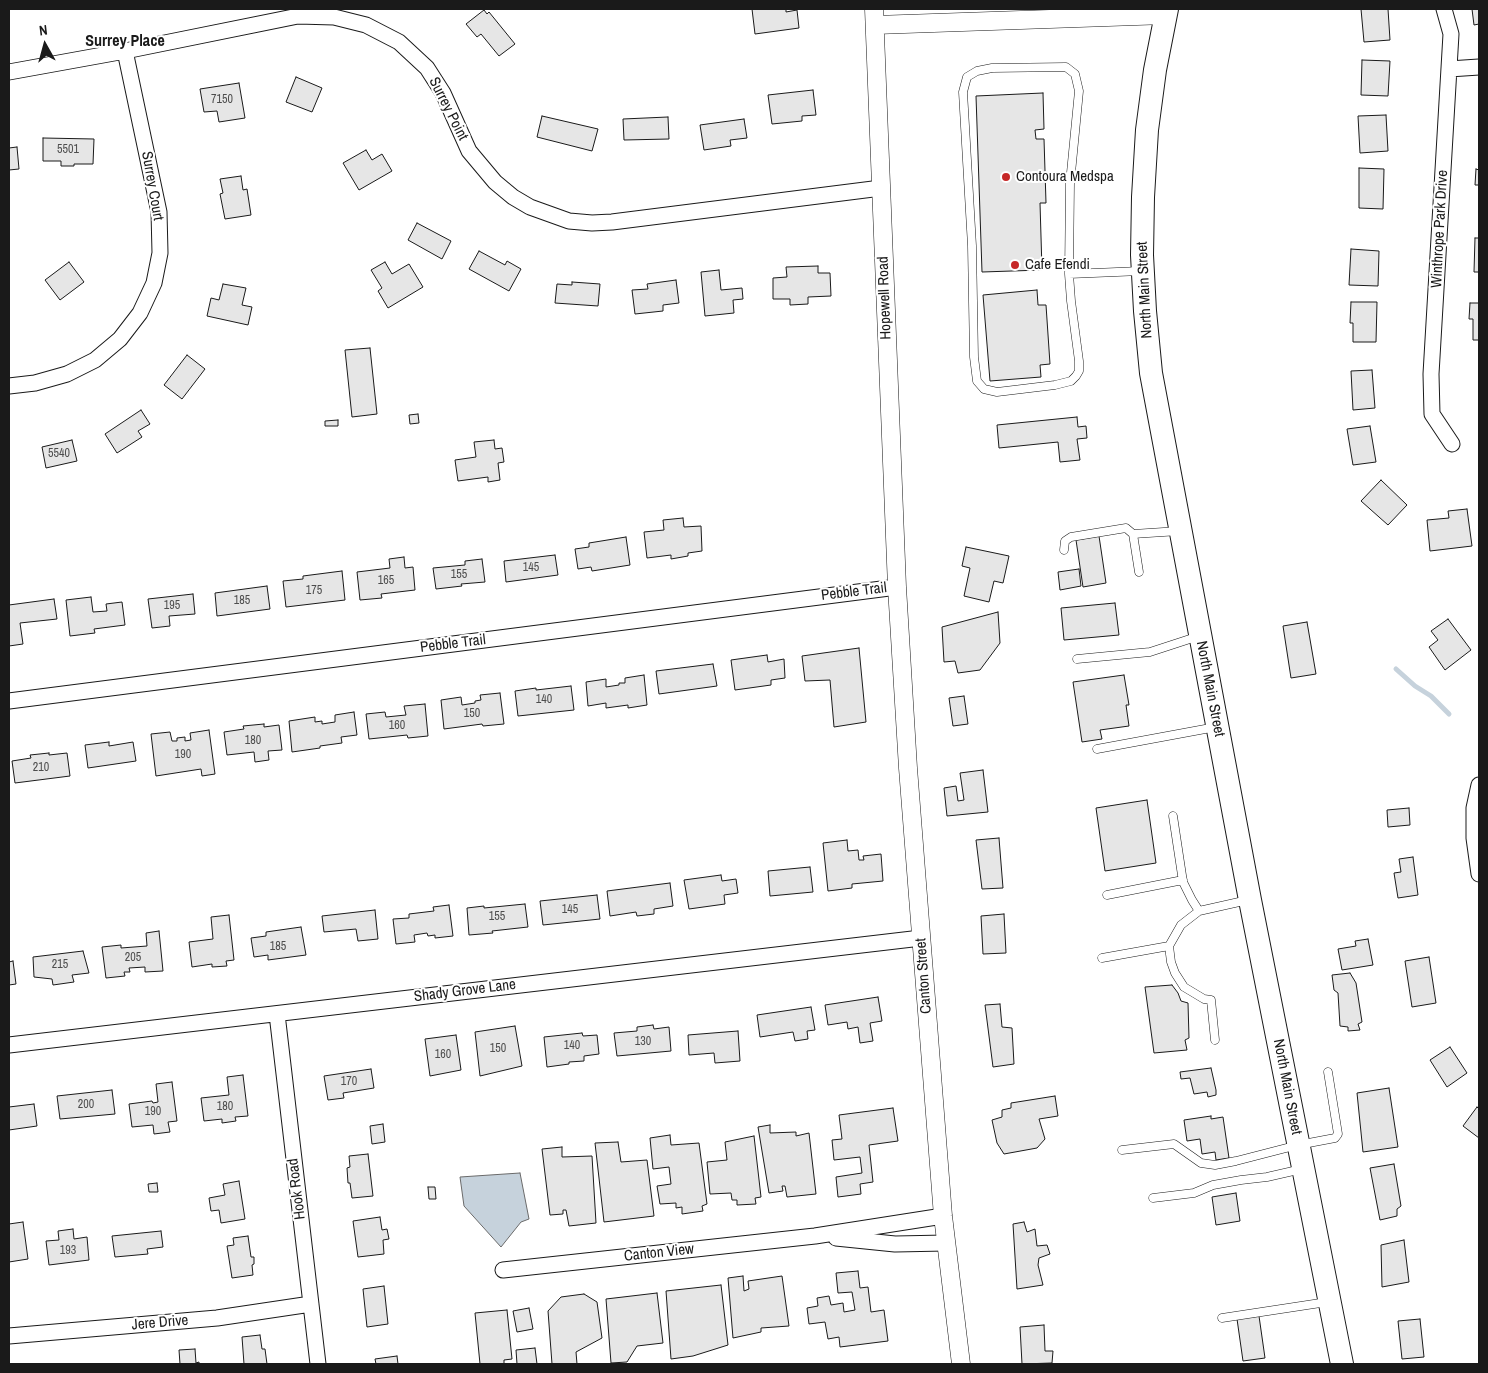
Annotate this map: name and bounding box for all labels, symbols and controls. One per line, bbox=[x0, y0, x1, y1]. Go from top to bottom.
north arrow bbox=[20, 20, 70, 70]
text: N bbox=[38, 21, 48, 40]
district label: Surrey Place bbox=[85, 32, 165, 52]
street label: Surrey Point bbox=[424, 74, 472, 144]
house number: 7150 bbox=[211, 93, 233, 107]
house number: 5501 bbox=[57, 143, 79, 157]
street label: Surrey Court bbox=[137, 150, 167, 222]
place label: Contoura Medspa bbox=[1016, 168, 1114, 186]
street label: Winthrope Park Drive bbox=[1428, 169, 1452, 289]
marker: Contoura Medspa bbox=[1000, 171, 1012, 183]
street label: North Main Street bbox=[1133, 241, 1157, 339]
street label: Hopewell Road bbox=[875, 256, 895, 340]
place label: Cafe Efendi bbox=[1025, 256, 1090, 274]
marker: Cafe Efendi bbox=[1009, 259, 1021, 271]
house number: 5540 bbox=[48, 447, 70, 461]
house number: 145 bbox=[523, 561, 539, 575]
house number: 155 bbox=[451, 568, 467, 582]
house number: 165 bbox=[378, 574, 394, 588]
street label: Pebble Trail bbox=[820, 579, 888, 605]
house number: 175 bbox=[306, 584, 322, 598]
house number: 185 bbox=[234, 594, 250, 608]
house number: 195 bbox=[164, 599, 180, 613]
street label: Pebble Trail bbox=[419, 631, 487, 657]
street label: North Main Street bbox=[1192, 640, 1228, 738]
house number: 140 bbox=[536, 693, 552, 707]
house number: 150 bbox=[464, 707, 480, 721]
house number: 160 bbox=[389, 719, 405, 733]
house number: 180 bbox=[245, 734, 261, 748]
house number: 190 bbox=[175, 748, 191, 762]
house number: 210 bbox=[33, 761, 49, 775]
house number: 145 bbox=[562, 903, 578, 917]
house number: 155 bbox=[489, 910, 505, 924]
street label: Canton Street bbox=[912, 938, 936, 1014]
house number: 185 bbox=[270, 940, 286, 954]
house number: 205 bbox=[125, 951, 141, 965]
house number: 215 bbox=[52, 958, 68, 972]
street label: Shady Grove Lane bbox=[413, 976, 517, 1006]
house number: 130 bbox=[635, 1035, 651, 1049]
street label: North Main Street bbox=[1269, 1038, 1305, 1136]
house number: 140 bbox=[564, 1039, 580, 1053]
house number: 150 bbox=[490, 1042, 506, 1056]
house number: 160 bbox=[435, 1048, 451, 1062]
house number: 170 bbox=[341, 1075, 357, 1089]
house number: 200 bbox=[78, 1098, 94, 1112]
house number: 180 bbox=[217, 1100, 233, 1114]
house number: 190 bbox=[145, 1105, 161, 1119]
street label: Hook Road bbox=[284, 1157, 310, 1221]
street label: Canton View bbox=[623, 1240, 695, 1266]
house number: 193 bbox=[60, 1244, 76, 1258]
street label: Jere Drive bbox=[131, 1312, 189, 1334]

